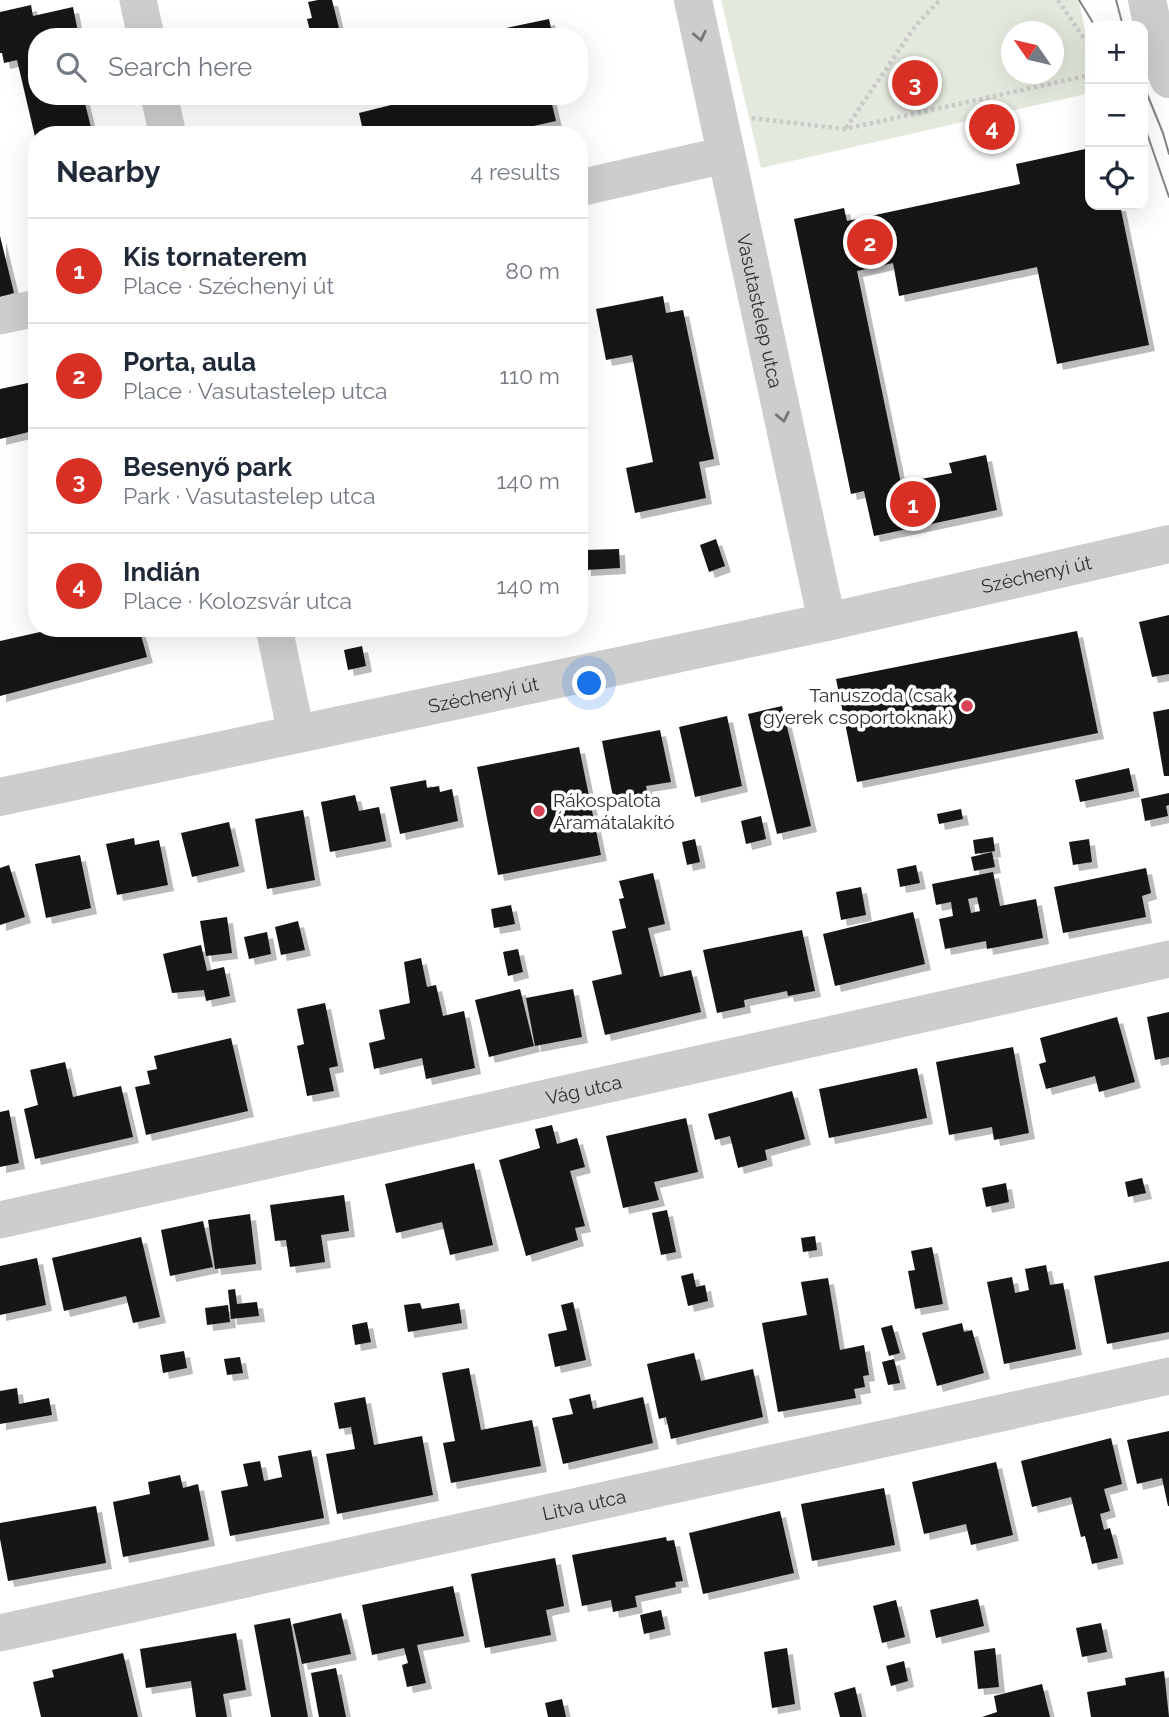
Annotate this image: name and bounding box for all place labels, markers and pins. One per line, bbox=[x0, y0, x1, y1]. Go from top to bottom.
pin: 3 bbox=[892, 57, 938, 109]
pin: 4 bbox=[969, 101, 1015, 153]
pin: 2 bbox=[847, 216, 893, 268]
pin: 1 bbox=[890, 478, 936, 530]
place label: Tanuszoda (csak gyerek csoportoknak) bbox=[763, 684, 953, 728]
marker: Tanuszoda (csak gyerek csoportoknak) bbox=[959, 698, 975, 714]
place label: Rákospalota Áramátalakító bbox=[553, 789, 675, 833]
marker: Rákospalota Áramátalakító bbox=[531, 803, 547, 819]

